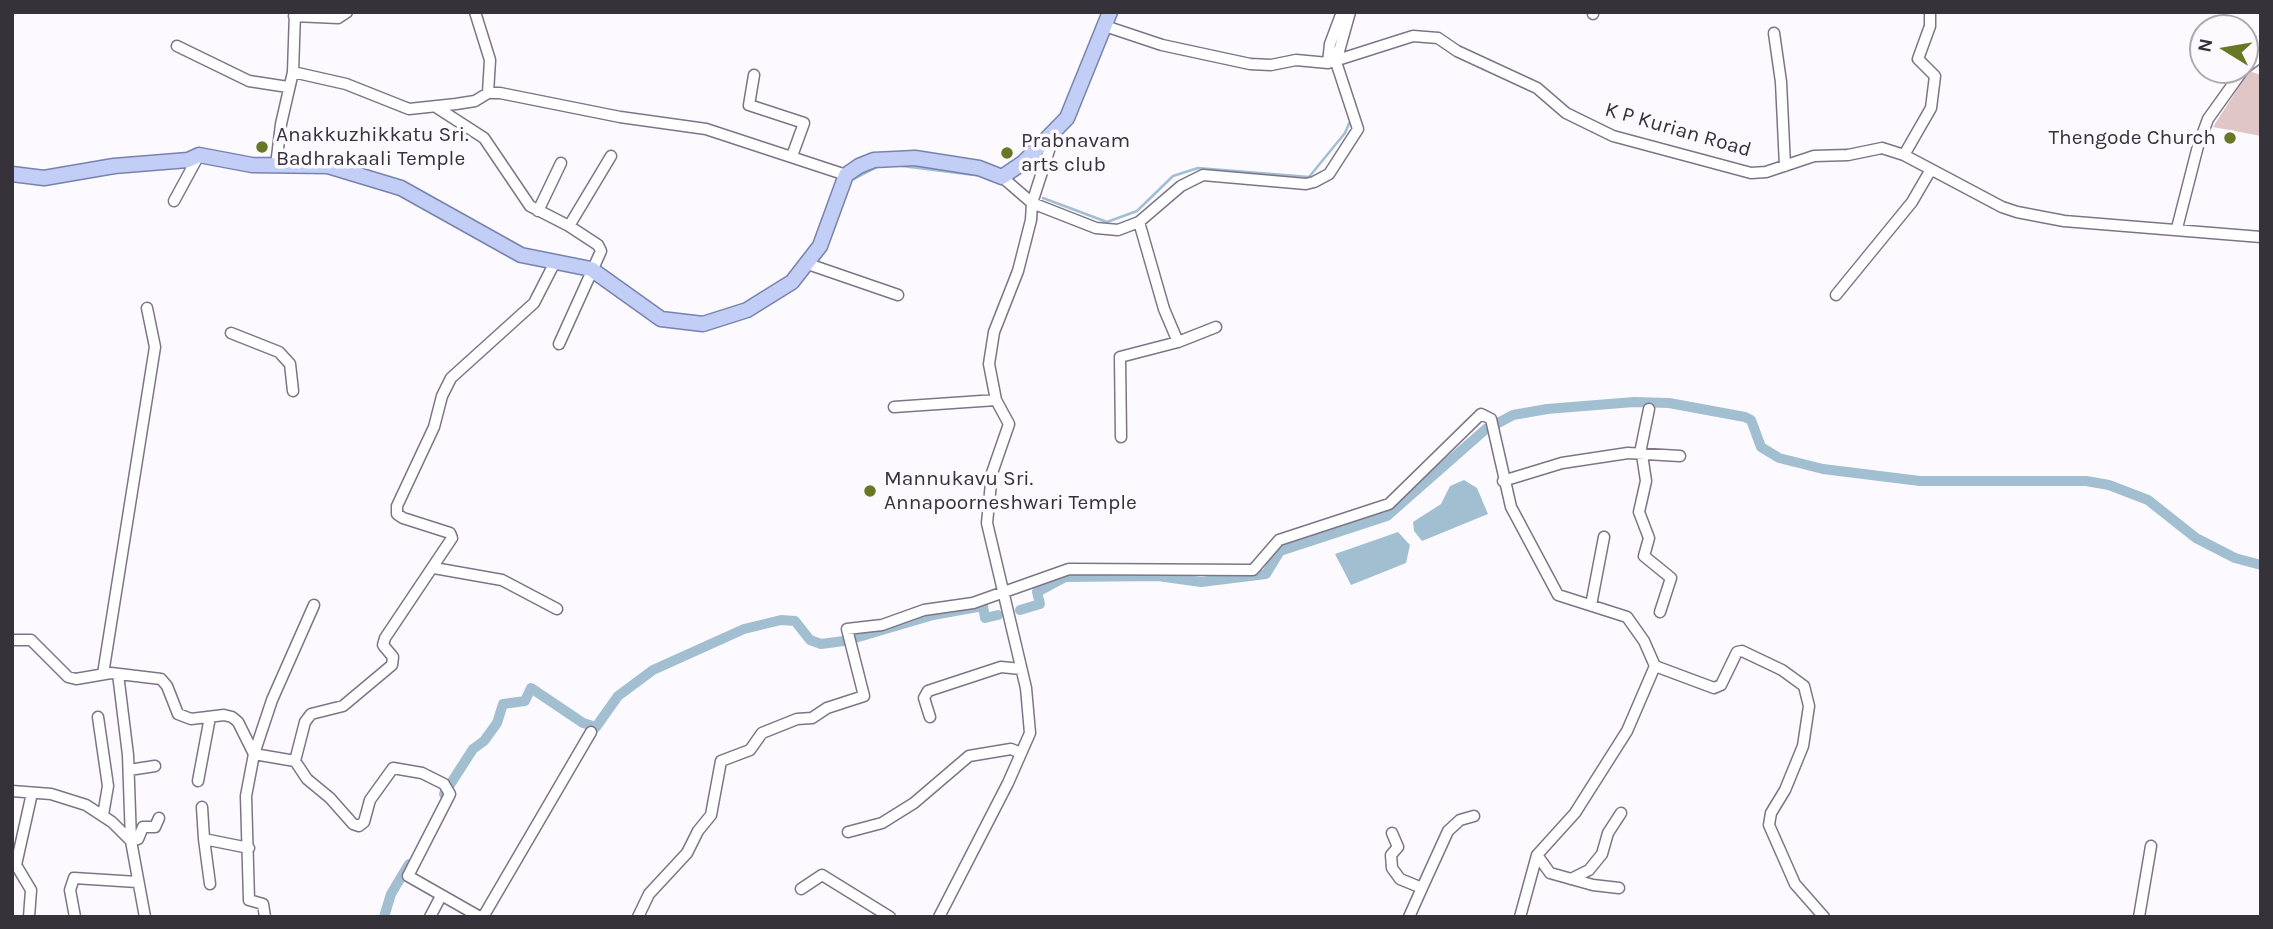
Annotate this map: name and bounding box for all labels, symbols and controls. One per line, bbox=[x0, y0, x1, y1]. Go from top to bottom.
north arrow bbox=[2189, 14, 2259, 84]
text: N bbox=[2193, 37, 2217, 54]
street label: K P Kurian Road bbox=[1602, 97, 1754, 163]
place label: Anakkuzhikkatu Sri. Badhrakaali Temple bbox=[276, 122, 469, 172]
place label: Thengode Church bbox=[2048, 125, 2216, 151]
place label: Prabnavam arts club bbox=[1021, 128, 1130, 178]
marker: Thengode Church bbox=[2222, 130, 2238, 146]
marker: Anakkuzhikkatu Sri. Badhrakaali Temple bbox=[254, 139, 270, 155]
marker: Prabnavam arts club bbox=[999, 145, 1015, 161]
place label: Mannukavu Sri. Annapoorneshwari Temple bbox=[884, 466, 1137, 516]
marker: Mannukavu Sri. Annapoorneshwari Temple bbox=[862, 483, 878, 499]

